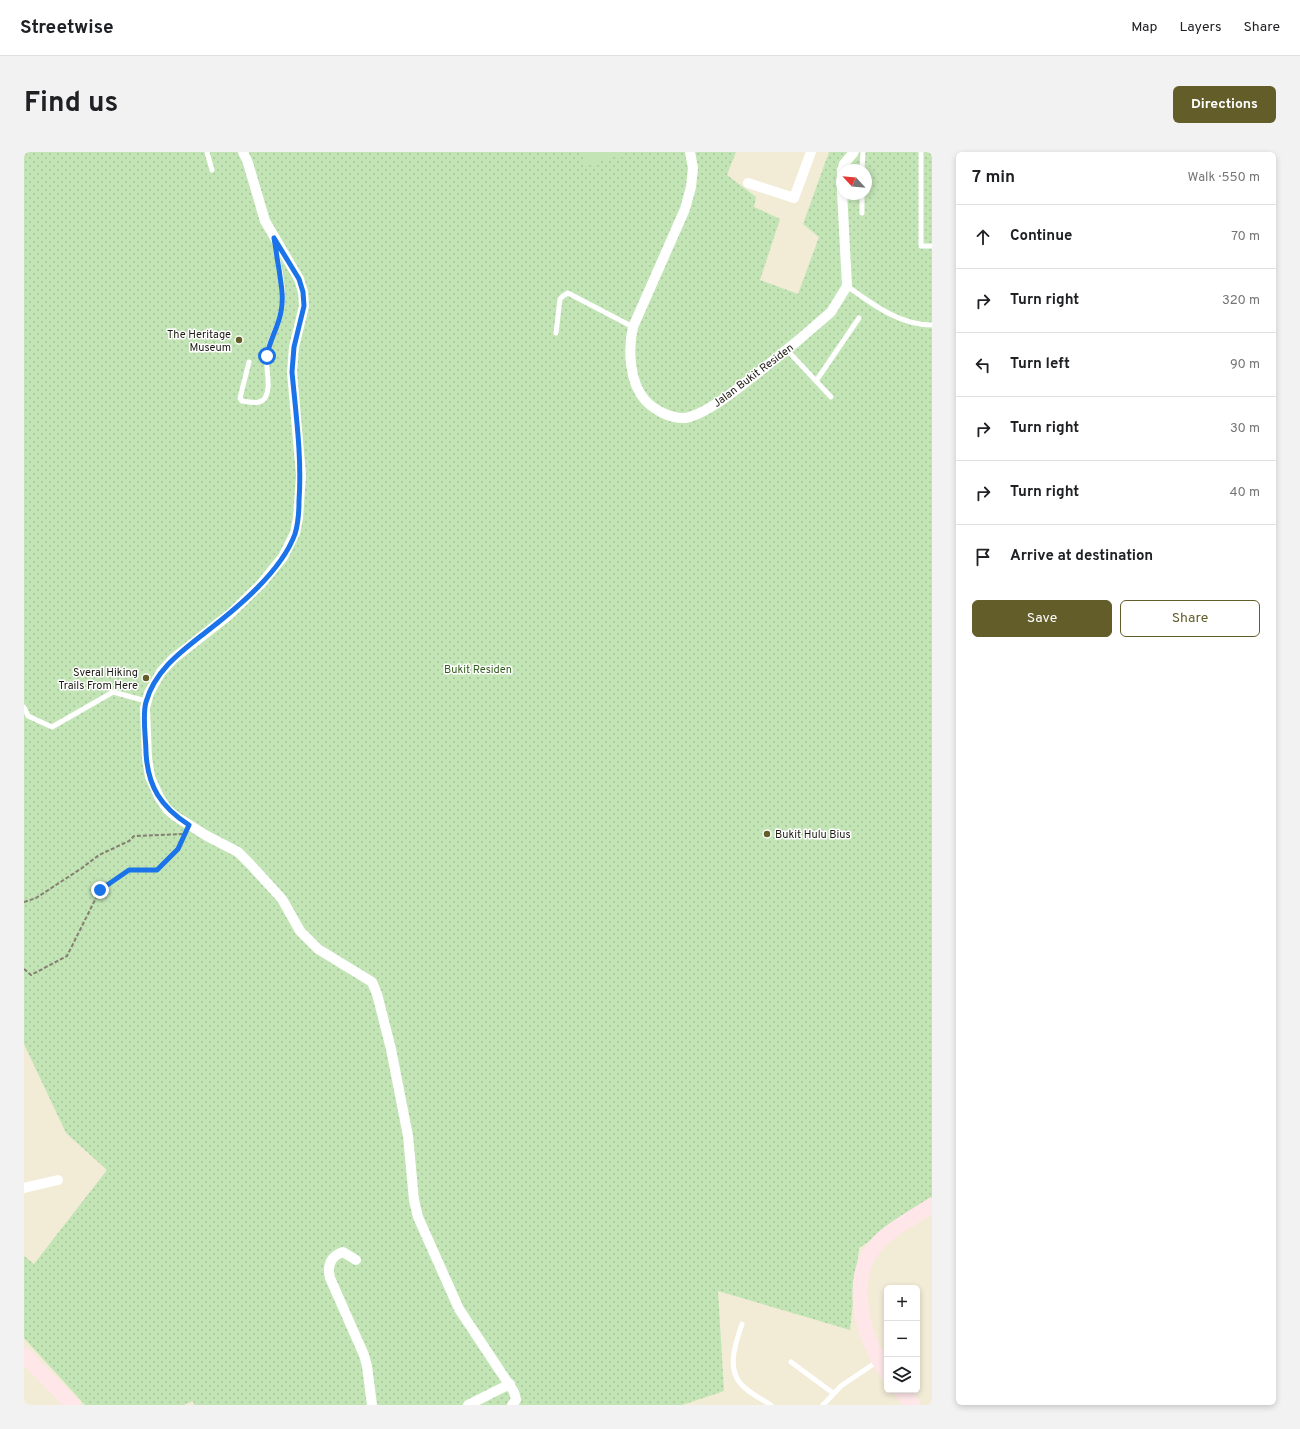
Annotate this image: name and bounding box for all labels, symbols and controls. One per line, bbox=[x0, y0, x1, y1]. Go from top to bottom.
text: Streetwise bbox=[20, 16, 113, 40]
text: Map bbox=[1131, 19, 1157, 36]
text: Layers bbox=[1179, 19, 1221, 36]
text: Share bbox=[1243, 19, 1280, 36]
text: Find us bbox=[24, 86, 118, 122]
button: Directions bbox=[1173, 86, 1276, 123]
north arrow bbox=[836, 164, 872, 200]
text: 7 min bbox=[972, 167, 1015, 189]
text: Walk · 550 m bbox=[1188, 170, 1260, 186]
icon: ahead bbox=[972, 226, 994, 248]
text: Continue bbox=[1010, 227, 1072, 246]
text: 70 m bbox=[1231, 229, 1260, 245]
icon: right bbox=[972, 290, 994, 312]
text: Turn right bbox=[1010, 291, 1079, 310]
text: 320 m bbox=[1222, 293, 1260, 309]
place label: The Heritage Museum bbox=[167, 328, 231, 355]
marker: The Heritage Museum bbox=[234, 335, 244, 345]
street label: Jalan Bukit Residen bbox=[711, 341, 797, 411]
route start bbox=[258, 347, 276, 365]
icon: left bbox=[972, 354, 994, 376]
text: Turn left bbox=[1010, 355, 1070, 374]
text: 90 m bbox=[1230, 357, 1260, 373]
icon: right bbox=[972, 418, 994, 440]
text: Turn right bbox=[1010, 419, 1079, 438]
text: 30 m bbox=[1230, 421, 1260, 437]
icon: right bbox=[972, 482, 994, 504]
text: Turn right bbox=[1010, 483, 1079, 502]
text: 40 m bbox=[1230, 485, 1260, 501]
icon: arrive bbox=[972, 546, 994, 568]
text: Arrive at destination bbox=[1010, 547, 1153, 566]
button: Save bbox=[972, 600, 1112, 637]
button: Share bbox=[1120, 600, 1260, 637]
park label: Bukit Residen bbox=[444, 663, 512, 677]
place label: Sveral Hiking Trails From Here bbox=[58, 666, 138, 693]
marker: Sveral Hiking Trails From Here bbox=[141, 673, 151, 683]
place label: Bukit Hulu Bius bbox=[775, 828, 851, 842]
marker: Bukit Hulu Bius bbox=[762, 829, 772, 839]
route end bbox=[91, 881, 109, 899]
map controls bbox=[884, 1285, 920, 1393]
button: + bbox=[884, 1285, 920, 1321]
button: − bbox=[884, 1321, 920, 1357]
button: layers bbox=[884, 1357, 920, 1393]

